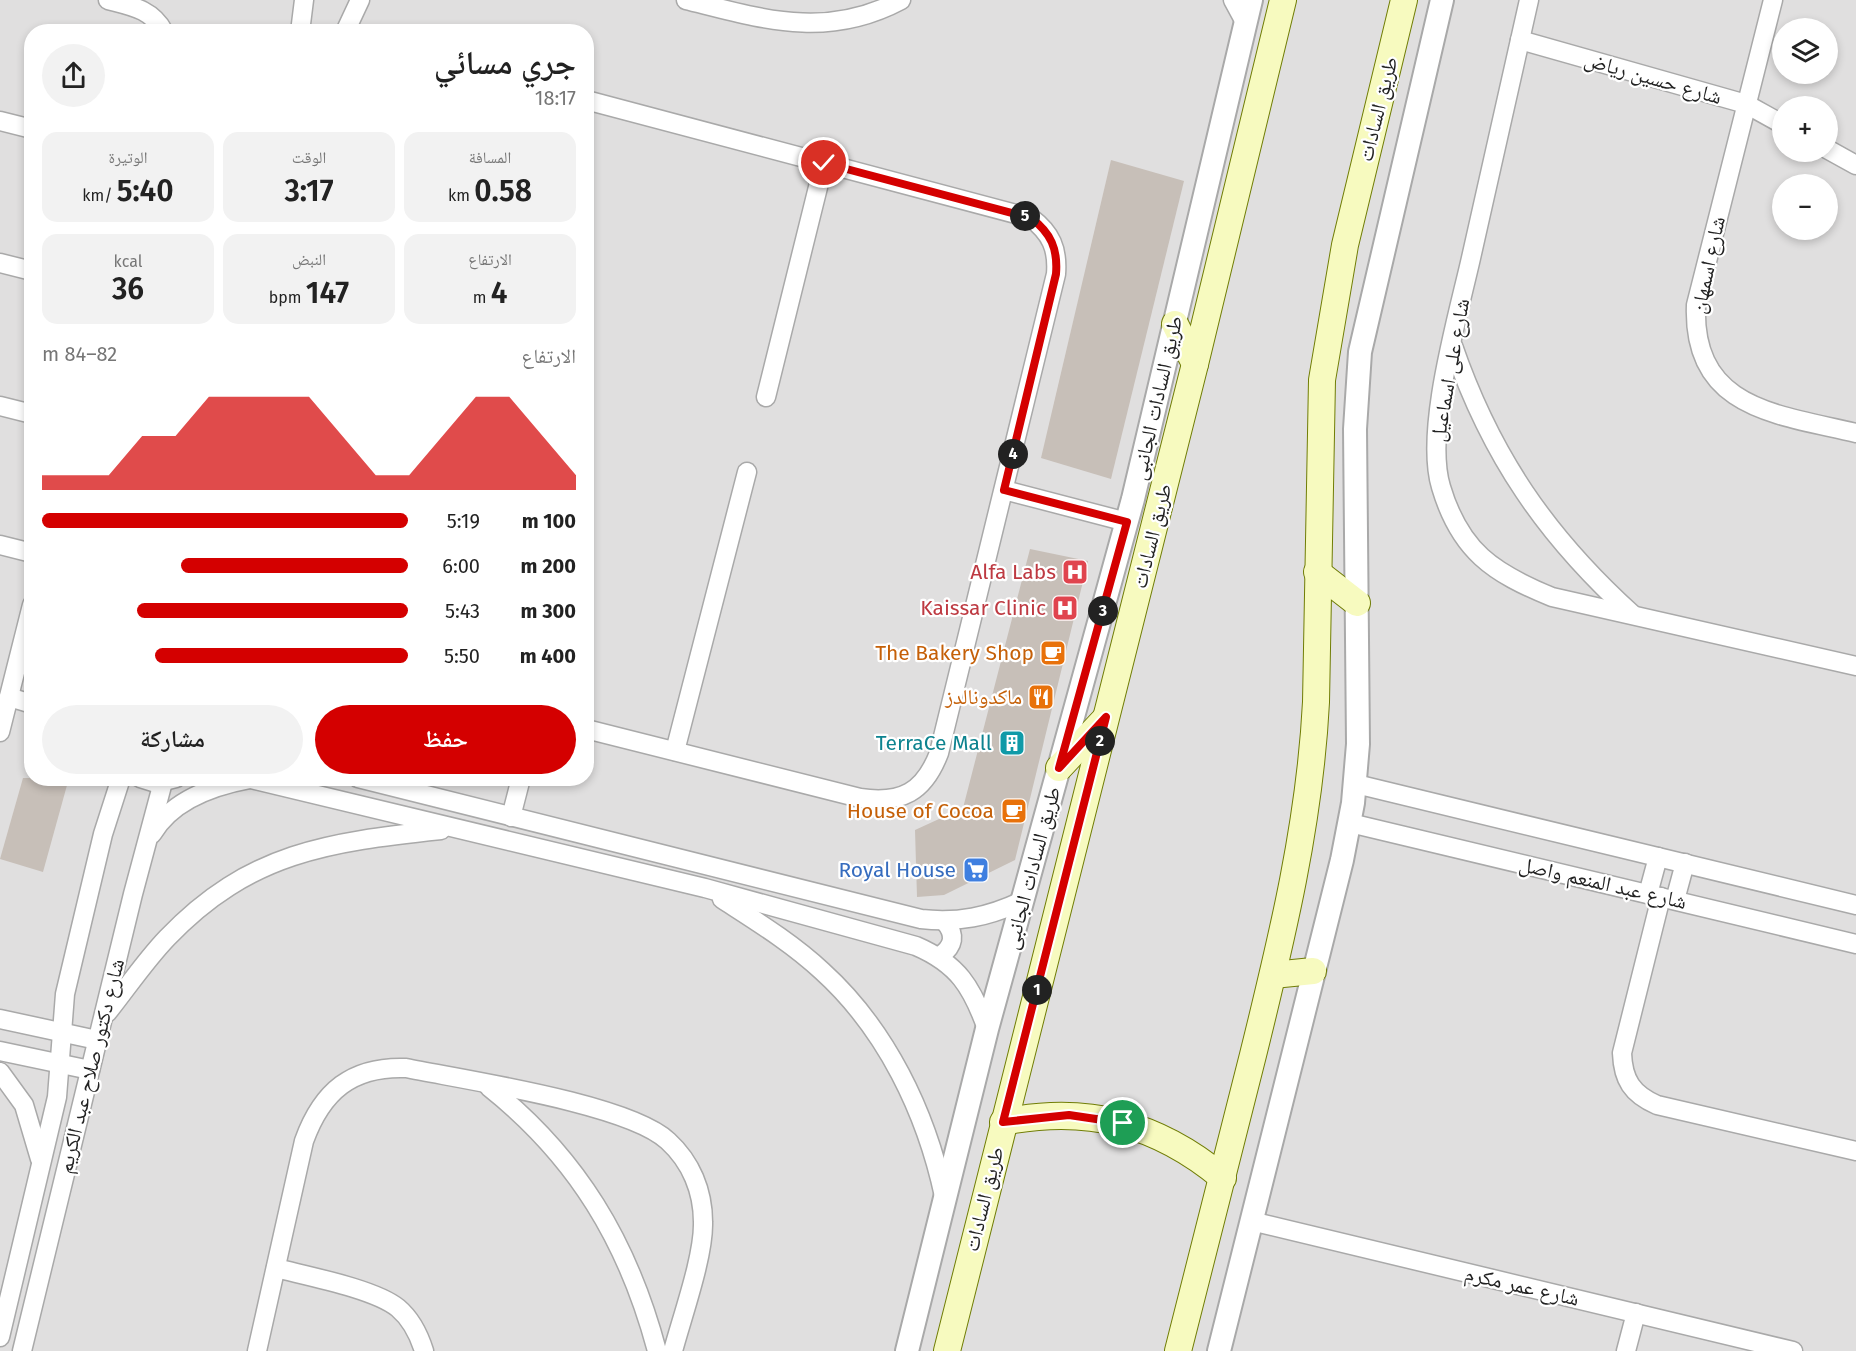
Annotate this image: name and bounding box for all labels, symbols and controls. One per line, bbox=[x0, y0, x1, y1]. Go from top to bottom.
map controls bbox=[1772, 18, 1838, 240]
button: layers bbox=[1772, 18, 1838, 84]
text: جري مسائي bbox=[434, 43, 576, 83]
button: share bbox=[42, 44, 105, 107]
street label: شارع حسين رياض bbox=[1581, 46, 1725, 110]
street label: طريق السادات bbox=[1352, 54, 1404, 164]
text: 18:17 bbox=[535, 86, 576, 110]
button: + bbox=[1772, 96, 1838, 162]
pin bbox=[798, 137, 849, 188]
icon: check bbox=[807, 146, 840, 179]
text: الوتيرة bbox=[109, 148, 147, 167]
text: الوقت bbox=[292, 148, 326, 167]
text: المسافة bbox=[469, 148, 511, 167]
text: 5:40 bbox=[117, 173, 174, 209]
text: 3:17 bbox=[284, 173, 334, 209]
text: 0.58 bbox=[474, 173, 532, 209]
button: − bbox=[1772, 174, 1838, 240]
text: /km bbox=[82, 186, 117, 205]
text: km bbox=[448, 186, 474, 205]
pin: 5 bbox=[1010, 201, 1040, 231]
text: 5 bbox=[1021, 206, 1029, 225]
street label: شارع اسمهان bbox=[1685, 214, 1731, 316]
text: النبض bbox=[292, 250, 326, 269]
text: الارتفاع bbox=[468, 250, 512, 269]
text: kcal bbox=[114, 252, 142, 271]
text: 36 bbox=[112, 271, 144, 307]
text: 147 bbox=[306, 275, 349, 311]
text: 4 bbox=[491, 275, 507, 311]
text: bpm bbox=[269, 288, 306, 307]
text: m bbox=[473, 288, 491, 307]
street label: شارع على اسماعيل bbox=[1425, 297, 1475, 443]
street label: طريق السادات الجانبى bbox=[1125, 313, 1189, 483]
text: 82–84 m bbox=[42, 342, 117, 366]
text: الارتفاع bbox=[521, 344, 576, 368]
pin: 4 bbox=[998, 439, 1028, 469]
text: 4 bbox=[1008, 444, 1018, 463]
street label: طريق السادات bbox=[1126, 481, 1178, 591]
text: 5:19 bbox=[447, 509, 480, 533]
text: 100 m bbox=[522, 509, 576, 533]
text: 6:00 bbox=[442, 554, 480, 578]
text: 200 m bbox=[521, 554, 576, 578]
hospital icon: Alfa Labs bbox=[1060, 557, 1090, 587]
place label: Alfa Labs bbox=[970, 559, 1056, 585]
hospital icon: Kaissar Clinic bbox=[1050, 593, 1080, 623]
place label: Kaissar Clinic bbox=[920, 595, 1046, 621]
pin: 3 bbox=[1088, 596, 1118, 626]
text: 5:43 bbox=[445, 599, 480, 623]
text: 300 m bbox=[521, 599, 576, 623]
text: 3 bbox=[1099, 601, 1107, 620]
cafe icon: The Bakery Shop bbox=[1038, 638, 1068, 668]
place label: The Bakery Shop bbox=[875, 640, 1034, 666]
text: 5:50 bbox=[444, 644, 480, 668]
text: 400 m bbox=[520, 644, 576, 668]
restaurant icon: ماكدونالدز bbox=[1026, 682, 1056, 712]
place label: ماكدونالدز bbox=[944, 684, 1022, 710]
button: مشاركة bbox=[42, 705, 303, 774]
button: حفظ bbox=[315, 705, 576, 774]
pin: 2 bbox=[1085, 726, 1115, 756]
building icon: TerraCe Mall bbox=[997, 728, 1027, 758]
place label: TerraCe Mall bbox=[876, 730, 992, 756]
text: 2 bbox=[1096, 731, 1104, 750]
street label: طريق السادات الجانبى bbox=[998, 784, 1066, 952]
cafe icon: House of Cocoa bbox=[999, 796, 1029, 826]
place label: House of Cocoa bbox=[847, 798, 994, 824]
street label: شارع عبد المنعم واصل bbox=[1516, 851, 1689, 916]
supermarket icon: Royal House bbox=[961, 855, 991, 885]
place label: Royal House bbox=[838, 857, 956, 883]
street label: شارع دكتور صلاح عبد الكريم bbox=[52, 956, 131, 1176]
pin: 1 bbox=[1022, 975, 1052, 1005]
text: 1 bbox=[1033, 980, 1041, 999]
pin bbox=[1097, 1097, 1148, 1148]
icon: arrive bbox=[1106, 1106, 1139, 1139]
street label: طريق السادات bbox=[958, 1144, 1010, 1254]
street label: شارع عمر مكرم bbox=[1462, 1260, 1582, 1313]

